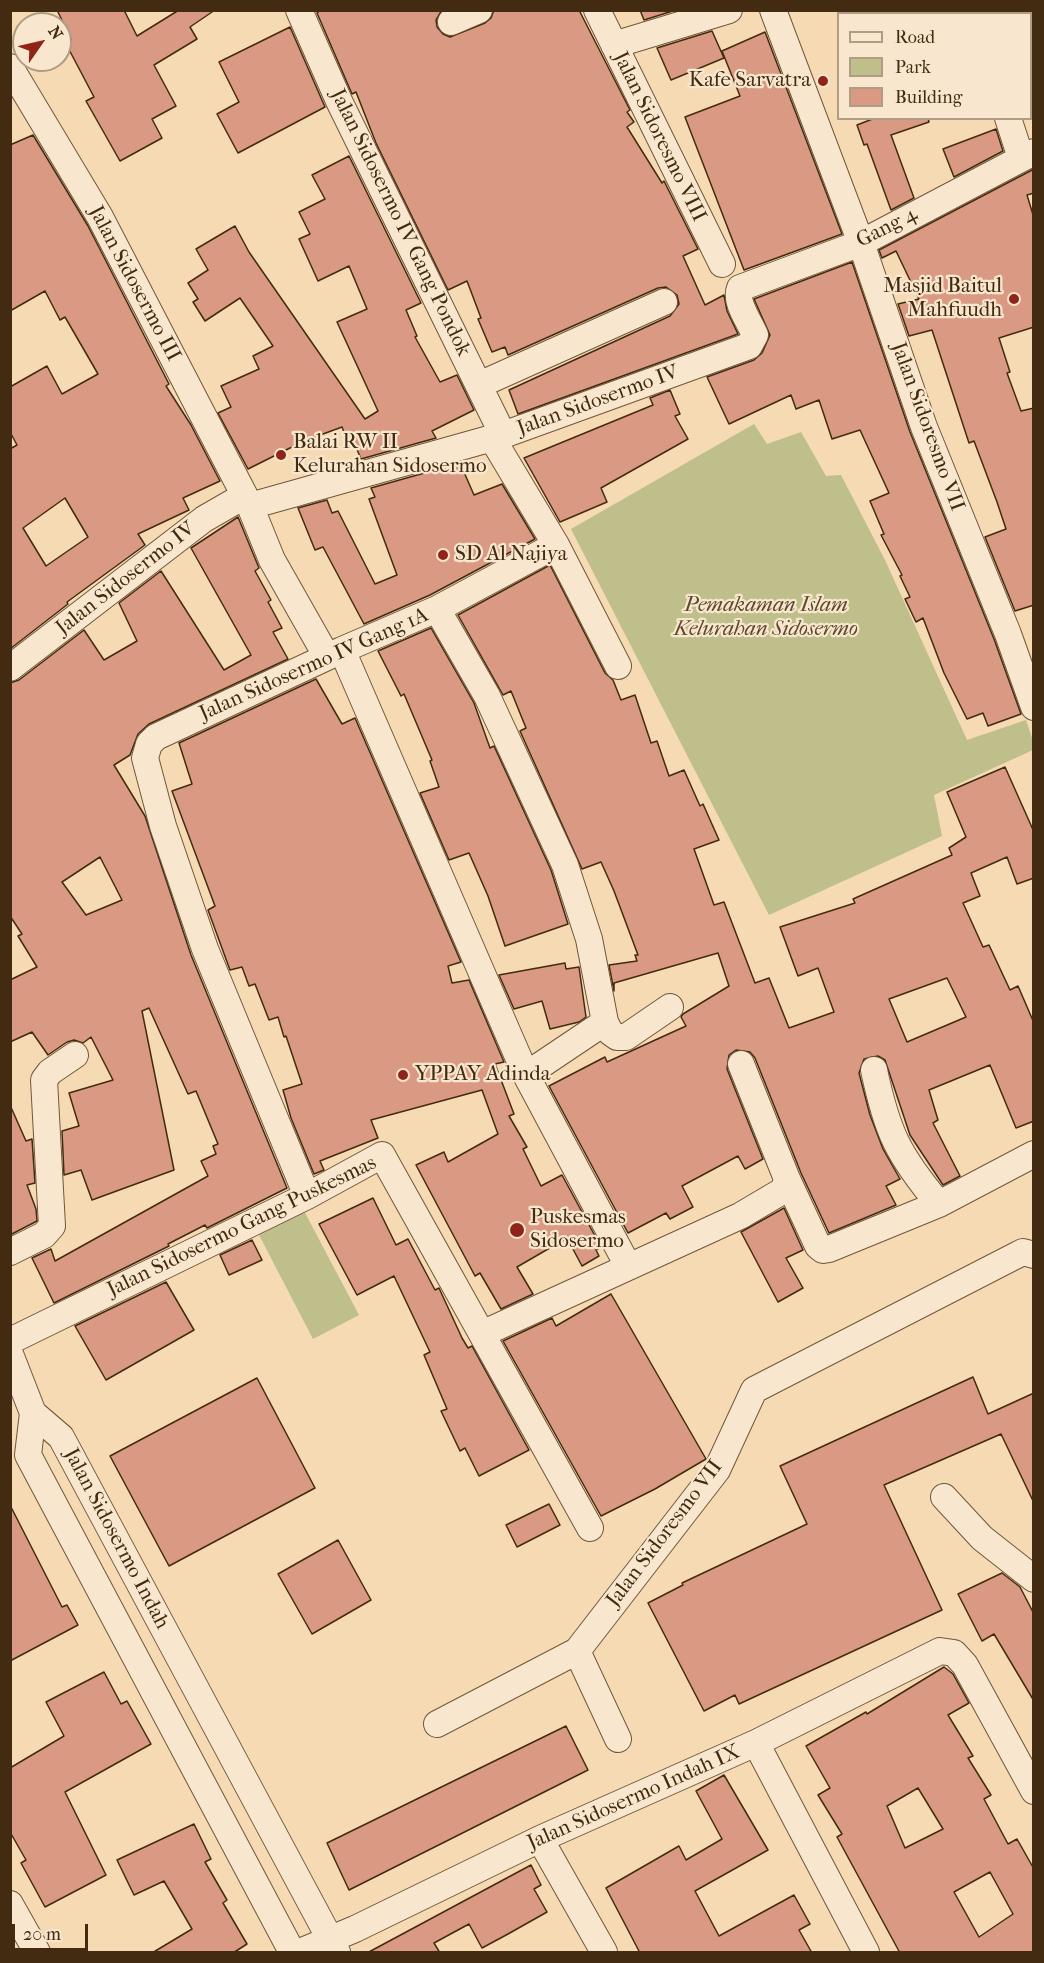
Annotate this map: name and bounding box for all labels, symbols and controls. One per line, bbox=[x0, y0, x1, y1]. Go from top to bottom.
north arrow bbox=[12, 12, 72, 72]
legend bbox=[837, 12, 1032, 120]
text: N bbox=[44, 22, 67, 43]
text: Road bbox=[895, 27, 935, 48]
street label: Jalan Sidoresmo VIII bbox=[607, 48, 711, 226]
text: Park bbox=[895, 57, 931, 78]
place label: Kafe Sarvatra bbox=[689, 68, 811, 94]
marker: Kafe Sarvatra bbox=[816, 74, 830, 88]
street label: Jalan Sidosermo IV Gang Pondok bbox=[324, 85, 476, 361]
text: Building bbox=[895, 87, 962, 108]
street label: Jalan Sidosermo III bbox=[82, 202, 186, 366]
street label: Gang 4 bbox=[852, 202, 922, 254]
place label: Masjid Baitul Mahfuudh bbox=[883, 274, 1002, 324]
marker: Masjid Baitul Mahfuudh bbox=[1007, 292, 1021, 306]
street label: Jalan Sidoresmo VII bbox=[885, 339, 969, 515]
street label: Jalan Sidosermo IV bbox=[514, 360, 682, 442]
place label: Balai RW II Kelurahan Sidosermo bbox=[293, 430, 487, 480]
marker: Balai RW II Kelurahan Sidosermo bbox=[274, 448, 288, 462]
street label: Jalan Sidosermo IV bbox=[51, 517, 201, 641]
place label: SD Al Najiya bbox=[455, 542, 567, 568]
marker: SD Al Najiya bbox=[436, 548, 450, 562]
park label: Pemakaman Islam Kelurahan Sidosermo bbox=[674, 593, 858, 643]
street label: Jalan Sidosermo IV Gang 1A bbox=[196, 603, 432, 727]
place label: YPPAY Adinda bbox=[415, 1062, 550, 1088]
marker: YPPAY Adinda bbox=[396, 1068, 410, 1082]
street label: Jalan Sidosermo Gang Puskesmas bbox=[103, 1151, 381, 1303]
place label: Puskesmas Sidosermo bbox=[530, 1205, 626, 1255]
marker: Puskesmas Sidosermo bbox=[508, 1221, 526, 1239]
street label: Jalan Sidosermo Indah bbox=[58, 1444, 174, 1634]
street label: Jalan Sidoresmo VII bbox=[601, 1455, 729, 1613]
street label: Jalan Sidosermo Indah IX bbox=[524, 1740, 744, 1856]
scale bar bbox=[15, 1912, 92, 1950]
text: 20 m bbox=[23, 1924, 61, 1945]

